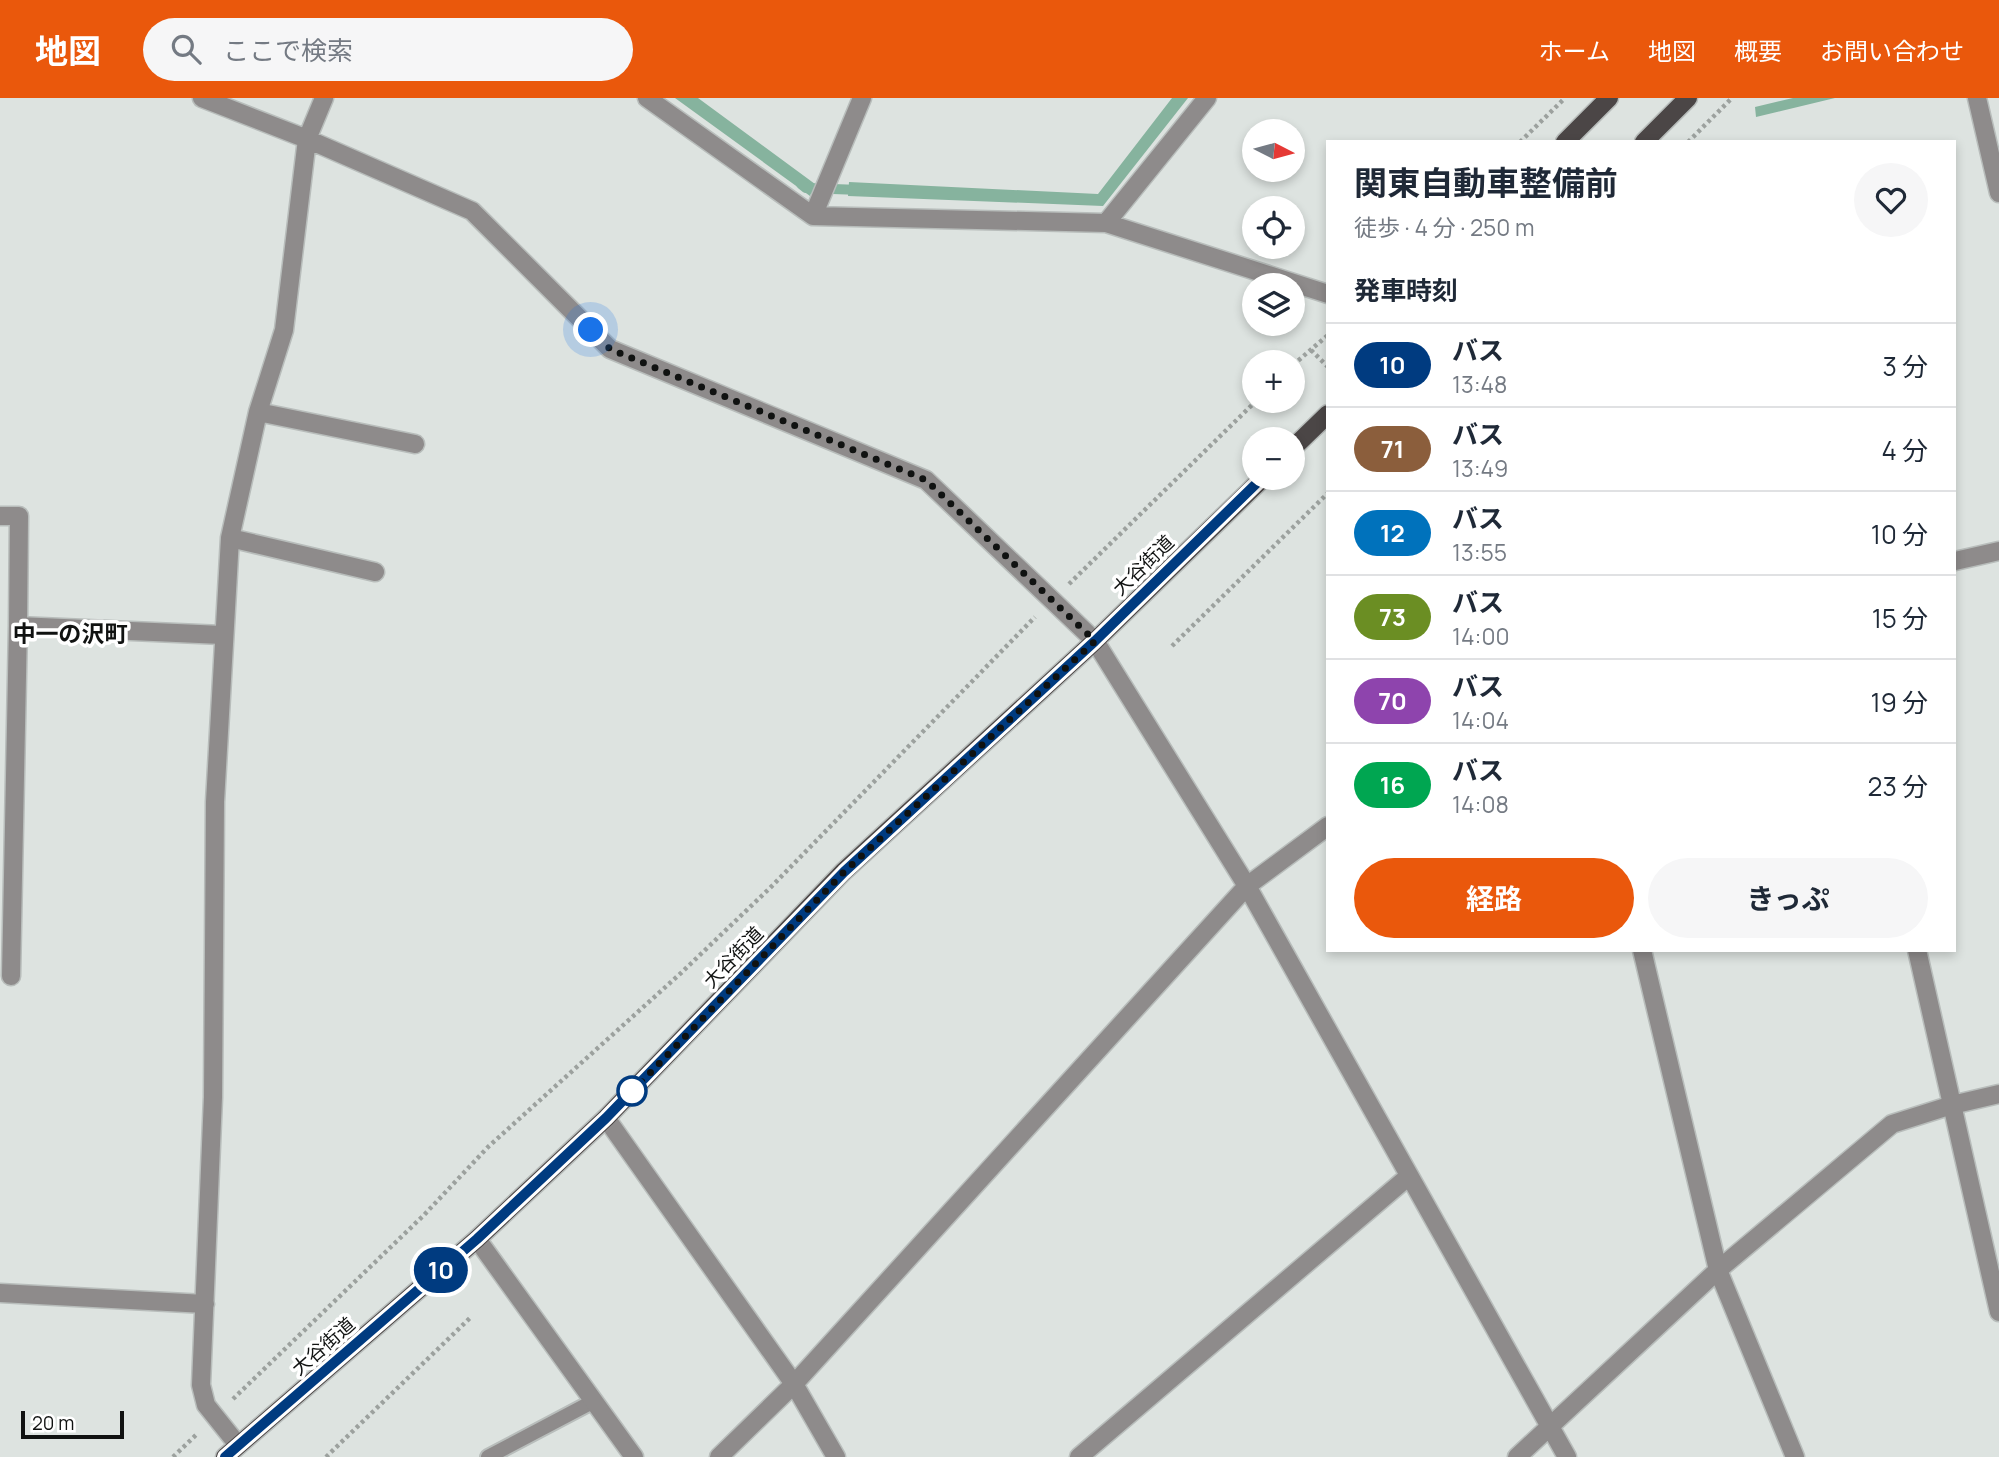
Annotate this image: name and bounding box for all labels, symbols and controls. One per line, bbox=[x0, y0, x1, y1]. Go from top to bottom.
search box bbox=[143, 18, 633, 81]
text: 地図 bbox=[35, 28, 101, 73]
icon: search bbox=[167, 30, 205, 68]
text: ここで検索 bbox=[223, 32, 353, 68]
text: ホーム bbox=[1539, 34, 1610, 67]
text: 地図 bbox=[1648, 34, 1696, 67]
text: 概要 bbox=[1734, 34, 1782, 67]
text: お問い合わせ bbox=[1820, 34, 1964, 67]
north arrow bbox=[1242, 119, 1306, 182]
map controls bbox=[1242, 119, 1305, 490]
text: 関東自動車整備前 bbox=[1354, 160, 1618, 205]
button: heart bbox=[1854, 163, 1928, 237]
button: locate bbox=[1242, 196, 1305, 259]
text: 徒歩 · 4 分 · 250 m bbox=[1354, 211, 1535, 243]
text: 発車時刻 bbox=[1354, 272, 1458, 308]
button: layers bbox=[1242, 273, 1305, 336]
your location bbox=[573, 312, 608, 347]
text: バス bbox=[1452, 332, 1504, 368]
text: 10 bbox=[1379, 348, 1406, 381]
text: 3 分 bbox=[1882, 348, 1928, 384]
button: + bbox=[1242, 350, 1305, 413]
text: 13:48 bbox=[1452, 368, 1507, 400]
text: バス bbox=[1452, 416, 1504, 452]
button: − bbox=[1242, 427, 1305, 490]
text: 71 bbox=[1381, 432, 1404, 465]
text: 4 分 bbox=[1881, 432, 1928, 468]
text: 13:49 bbox=[1452, 452, 1508, 484]
text: バス bbox=[1452, 500, 1504, 536]
text: 12 bbox=[1380, 516, 1405, 549]
text: 10 分 bbox=[1871, 516, 1928, 552]
street label: 大谷街道 bbox=[1107, 529, 1179, 601]
text: 13:55 bbox=[1452, 536, 1507, 568]
text: バス bbox=[1452, 584, 1504, 620]
text: 73 bbox=[1379, 600, 1406, 633]
text: 15 分 bbox=[1872, 600, 1928, 636]
district label: 中一の沢町 bbox=[13, 617, 128, 649]
text: 14:00 bbox=[1452, 620, 1509, 652]
text: バス bbox=[1452, 668, 1504, 704]
text: 70 bbox=[1378, 684, 1407, 717]
text: 19 分 bbox=[1871, 684, 1928, 720]
text: 14:04 bbox=[1452, 704, 1509, 736]
text: バス bbox=[1452, 752, 1504, 788]
text: 16 bbox=[1380, 768, 1405, 801]
text: 23 分 bbox=[1868, 768, 1928, 804]
text: 14:08 bbox=[1452, 788, 1509, 820]
button: 経路 bbox=[1354, 858, 1634, 938]
button: きっぷ bbox=[1648, 858, 1928, 938]
street label: 大谷街道 bbox=[697, 921, 769, 993]
unlabelled marker bbox=[617, 1076, 647, 1106]
line badge: 10 bbox=[410, 1247, 472, 1293]
text: 10 bbox=[428, 1253, 454, 1286]
street label: 大谷街道 bbox=[286, 1311, 360, 1381]
scale bar bbox=[21, 1408, 124, 1440]
text: 20 m bbox=[32, 1410, 74, 1436]

